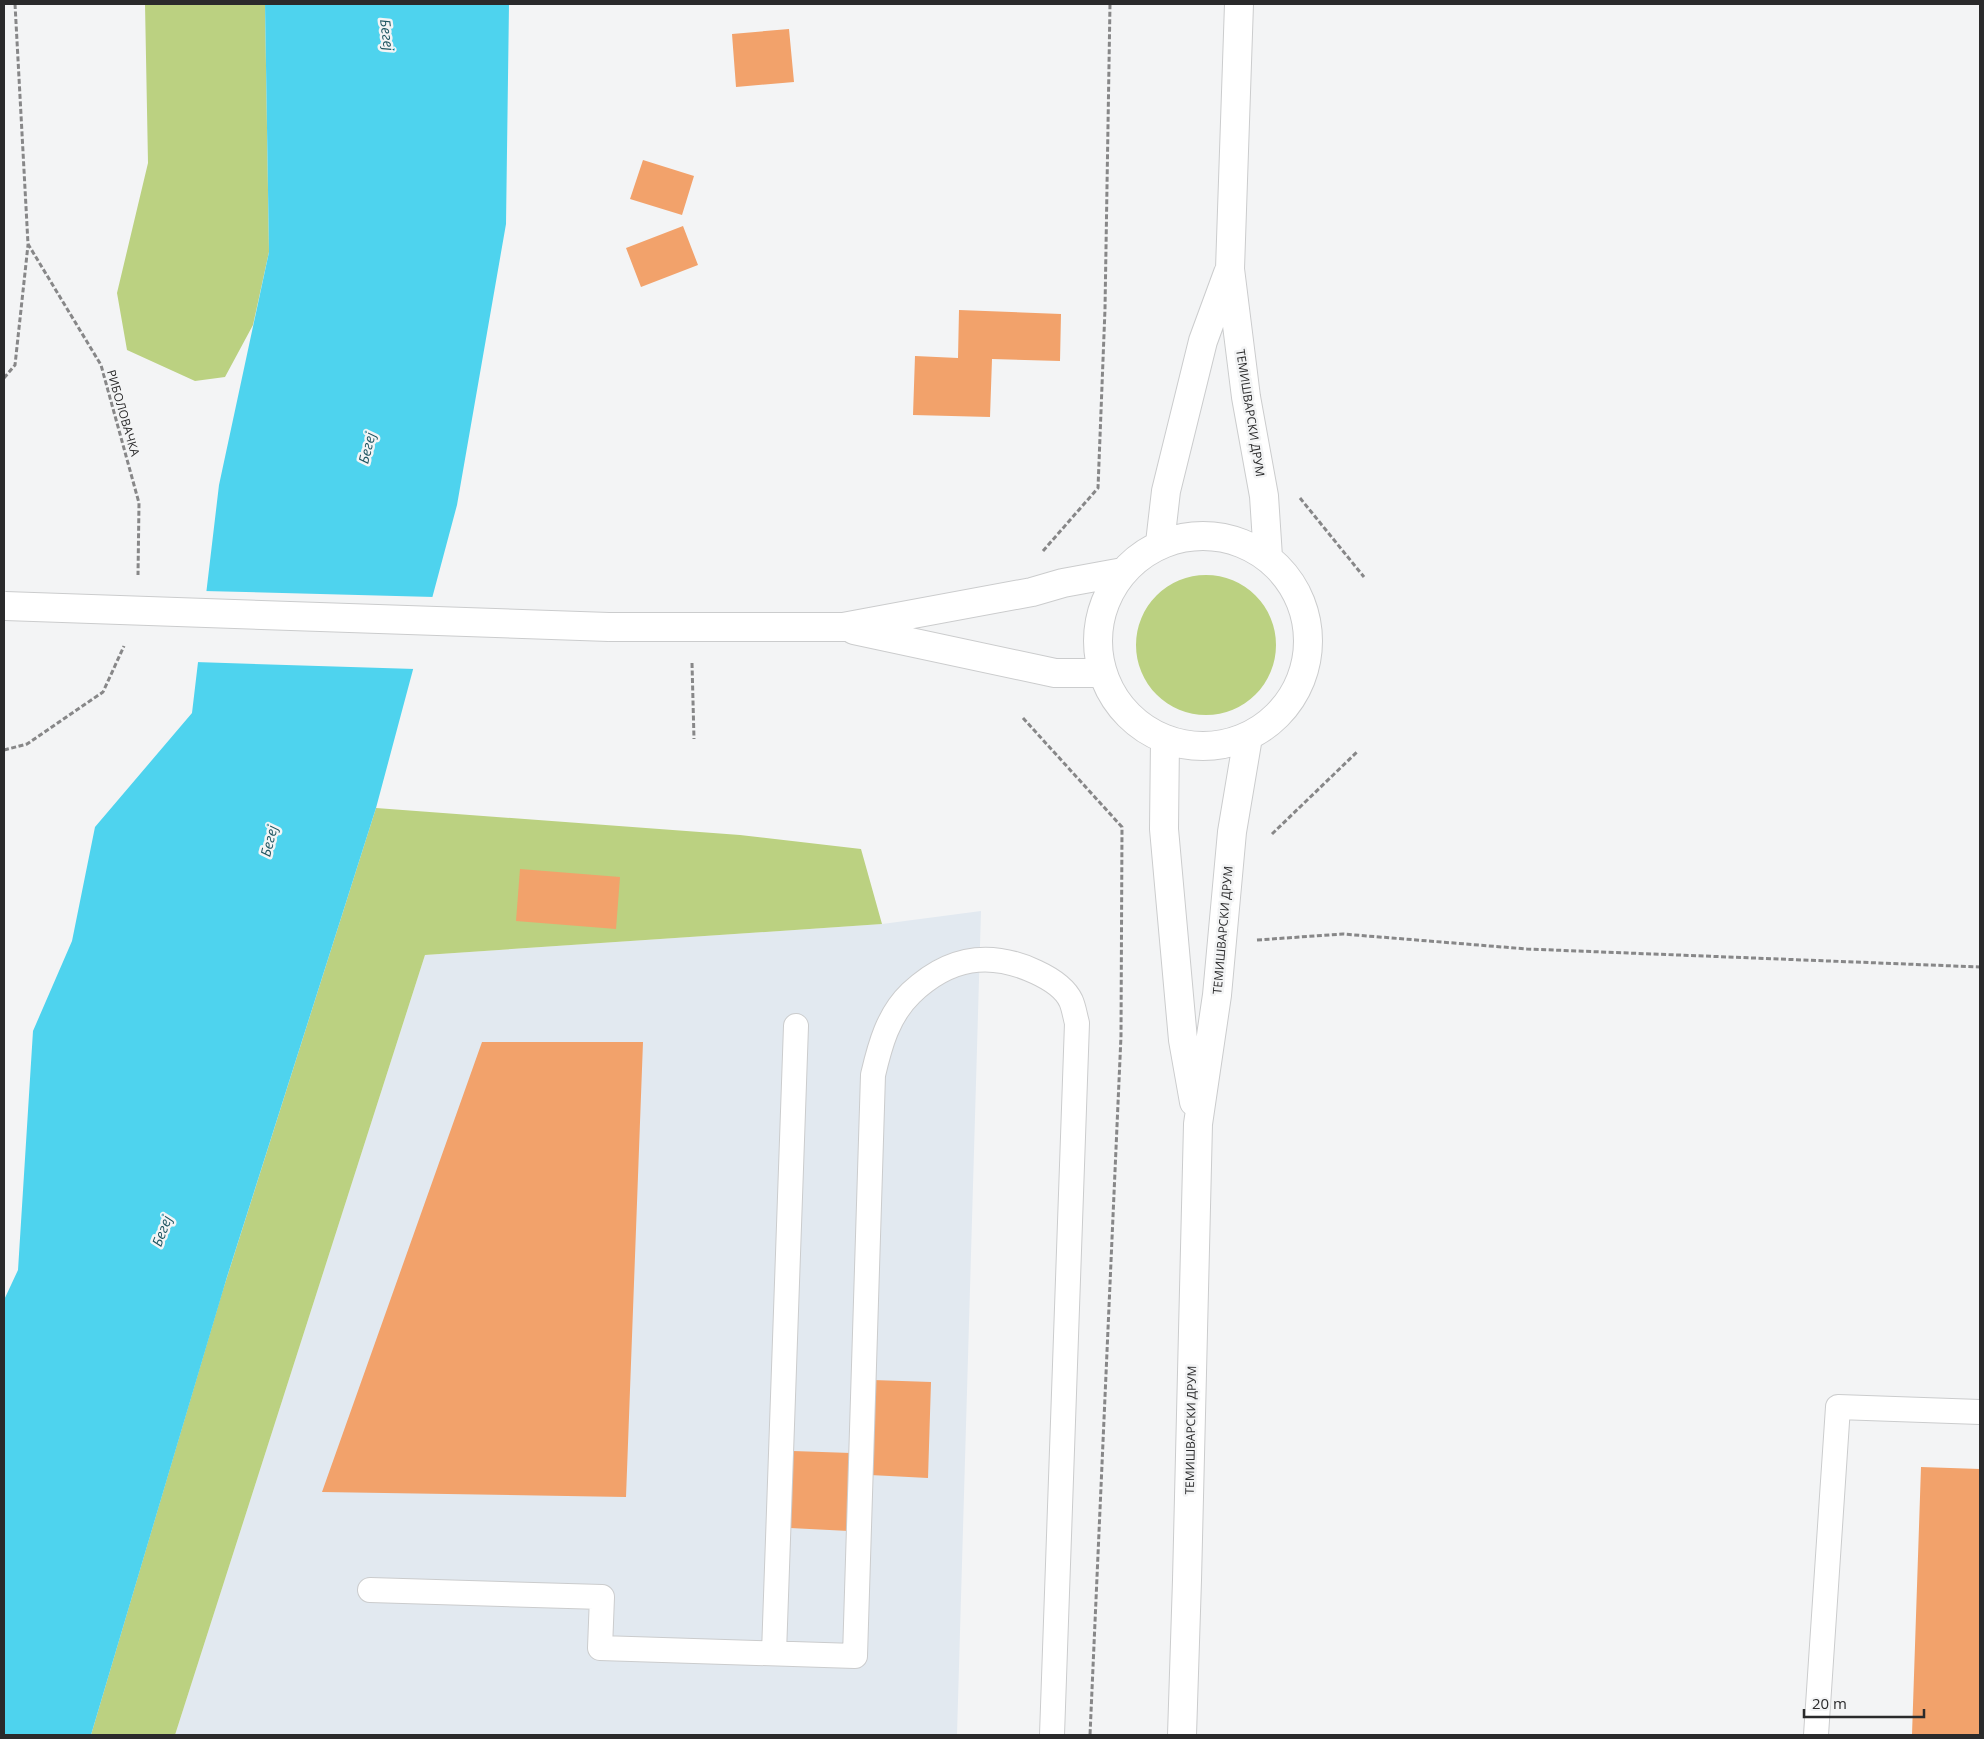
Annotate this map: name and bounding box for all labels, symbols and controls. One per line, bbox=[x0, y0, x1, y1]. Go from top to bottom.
water label: Бегеј bbox=[376, 18, 399, 52]
street label: ТЕМИШВАРСКИ ДРУМ bbox=[1232, 348, 1269, 478]
street label: РИБОЛОВАЧКА bbox=[103, 368, 144, 459]
water label: Бегеј bbox=[353, 430, 380, 466]
water label: Бегеј bbox=[255, 823, 282, 859]
street label: ТЕМИШВАРСКИ ДРУМ bbox=[1208, 865, 1237, 995]
water label: Бегеј bbox=[147, 1212, 176, 1249]
street label: ТЕМИШВАРСКИ ДРУМ bbox=[1181, 1365, 1200, 1495]
scale bar bbox=[1804, 1686, 1924, 1718]
text: 20 m bbox=[1812, 1693, 1847, 1713]

